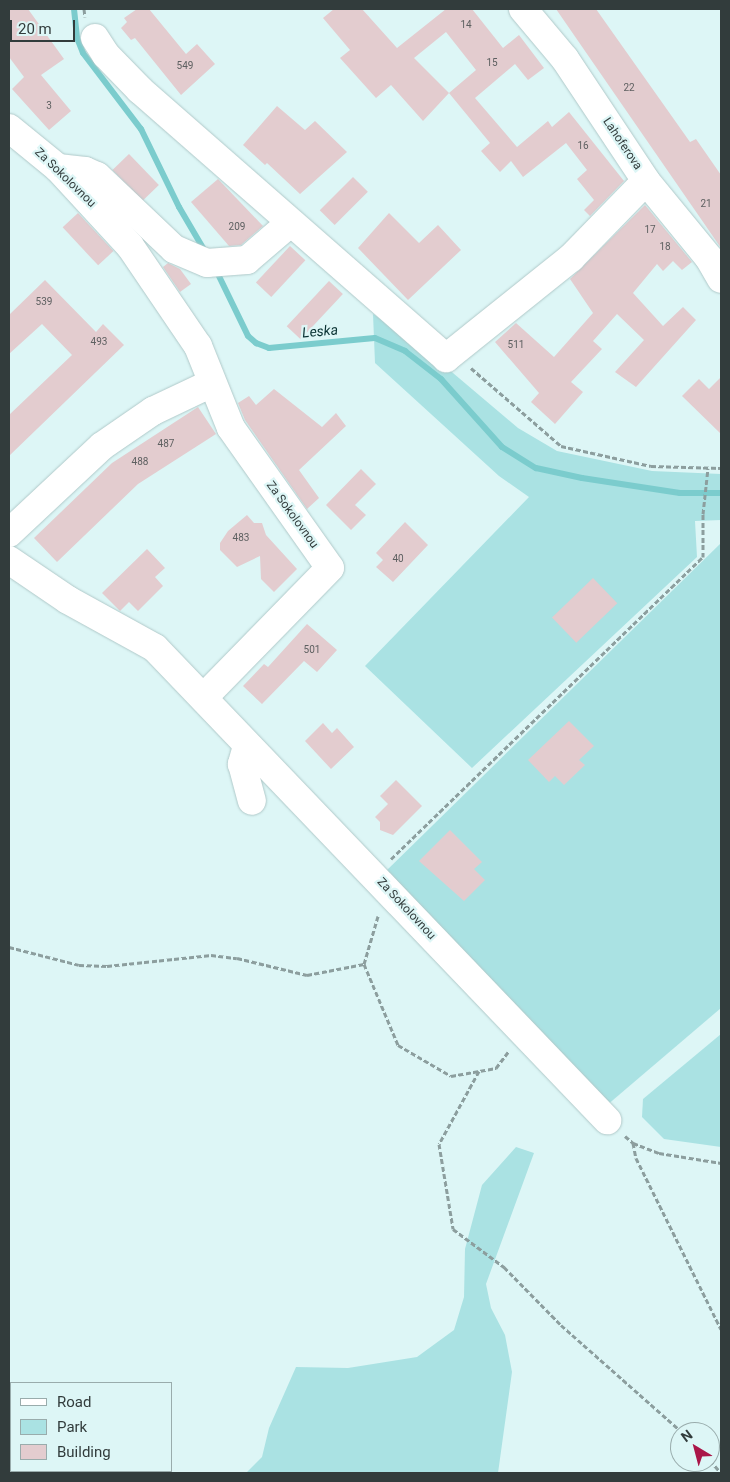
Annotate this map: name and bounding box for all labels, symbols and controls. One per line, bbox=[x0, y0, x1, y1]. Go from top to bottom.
scale bar bbox=[12, 10, 78, 42]
house number: 14 bbox=[460, 19, 472, 31]
text: 20 m bbox=[18, 20, 52, 38]
house number: 15 bbox=[486, 57, 498, 69]
house number: 549 bbox=[177, 60, 193, 72]
house number: 22 bbox=[623, 82, 635, 94]
house number: 3 bbox=[46, 100, 52, 112]
street label: Lahoferova bbox=[599, 115, 645, 173]
house number: 16 bbox=[577, 140, 589, 152]
street label: Za Sokolovnou bbox=[32, 145, 98, 211]
house number: 21 bbox=[700, 198, 712, 210]
house number: 209 bbox=[229, 221, 245, 233]
house number: 17 bbox=[644, 224, 656, 236]
house number: 18 bbox=[659, 241, 671, 253]
house number: 539 bbox=[36, 296, 52, 308]
water label: Leska bbox=[301, 321, 339, 341]
house number: 493 bbox=[91, 336, 107, 348]
house number: 511 bbox=[508, 339, 524, 351]
house number: 487 bbox=[158, 438, 174, 450]
house number: 488 bbox=[132, 456, 148, 468]
street label: Za Sokolovnou bbox=[263, 479, 321, 551]
house number: 483 bbox=[233, 532, 249, 544]
house number: 40 bbox=[392, 553, 404, 565]
house number: 501 bbox=[304, 644, 320, 656]
street label: Za Sokolovnou bbox=[374, 875, 438, 943]
legend bbox=[10, 1382, 172, 1472]
text: Road bbox=[57, 1393, 91, 1411]
text: Park bbox=[57, 1418, 87, 1436]
north arrow bbox=[670, 1422, 720, 1472]
text: N bbox=[678, 1426, 695, 1445]
text: Building bbox=[57, 1443, 111, 1461]

